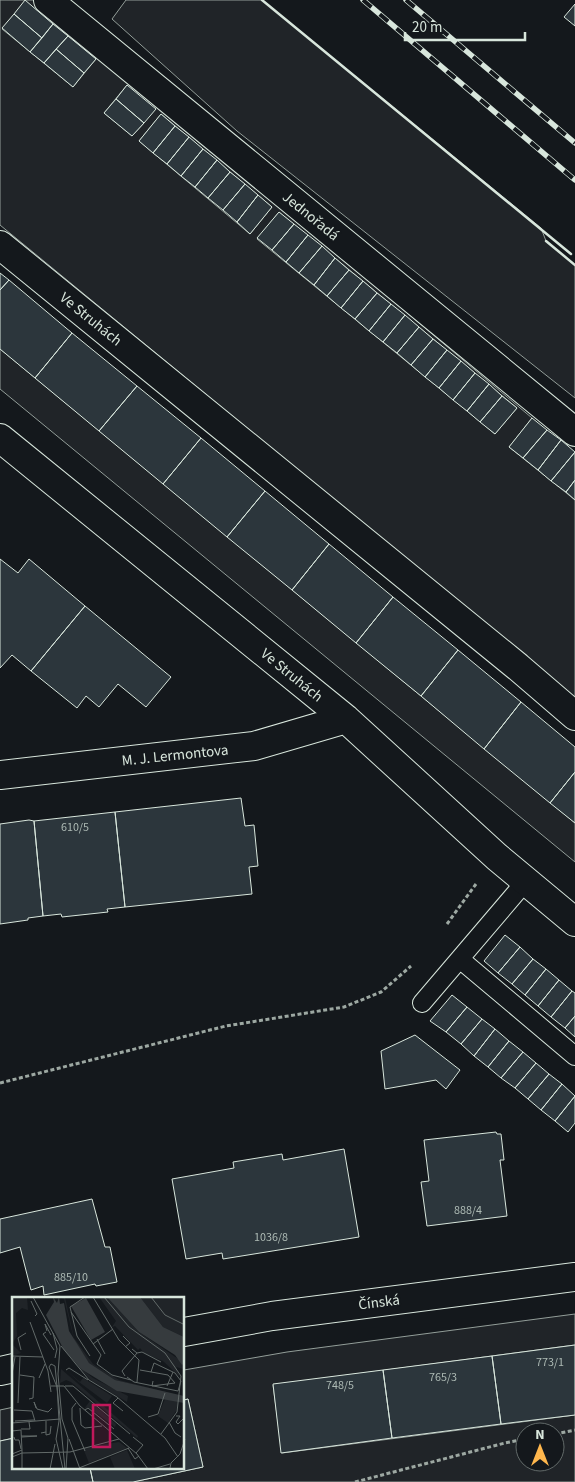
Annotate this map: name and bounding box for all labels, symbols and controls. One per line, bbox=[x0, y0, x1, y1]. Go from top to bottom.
scale bar bbox=[405, 10, 525, 42]
text: 20 m bbox=[412, 17, 442, 38]
street label: Jednořadá bbox=[278, 187, 344, 246]
street label: Ve Struhách bbox=[55, 288, 126, 351]
street label: Ve Struhách bbox=[256, 644, 327, 707]
street label: M. J. Lermontova bbox=[121, 739, 229, 772]
house number: 610/5 bbox=[61, 819, 89, 836]
house number: 888/4 bbox=[454, 1202, 482, 1219]
house number: 1036/8 bbox=[254, 1229, 288, 1246]
house number: 885/10 bbox=[54, 1269, 88, 1286]
street label: Čínská bbox=[357, 1290, 401, 1315]
inset map bbox=[12, 1297, 185, 1470]
house number: 773/1 bbox=[536, 1354, 564, 1371]
house number: 765/3 bbox=[429, 1369, 457, 1386]
house number: 748/5 bbox=[326, 1377, 354, 1394]
north arrow bbox=[515, 1422, 565, 1472]
text: N bbox=[535, 1425, 545, 1445]

